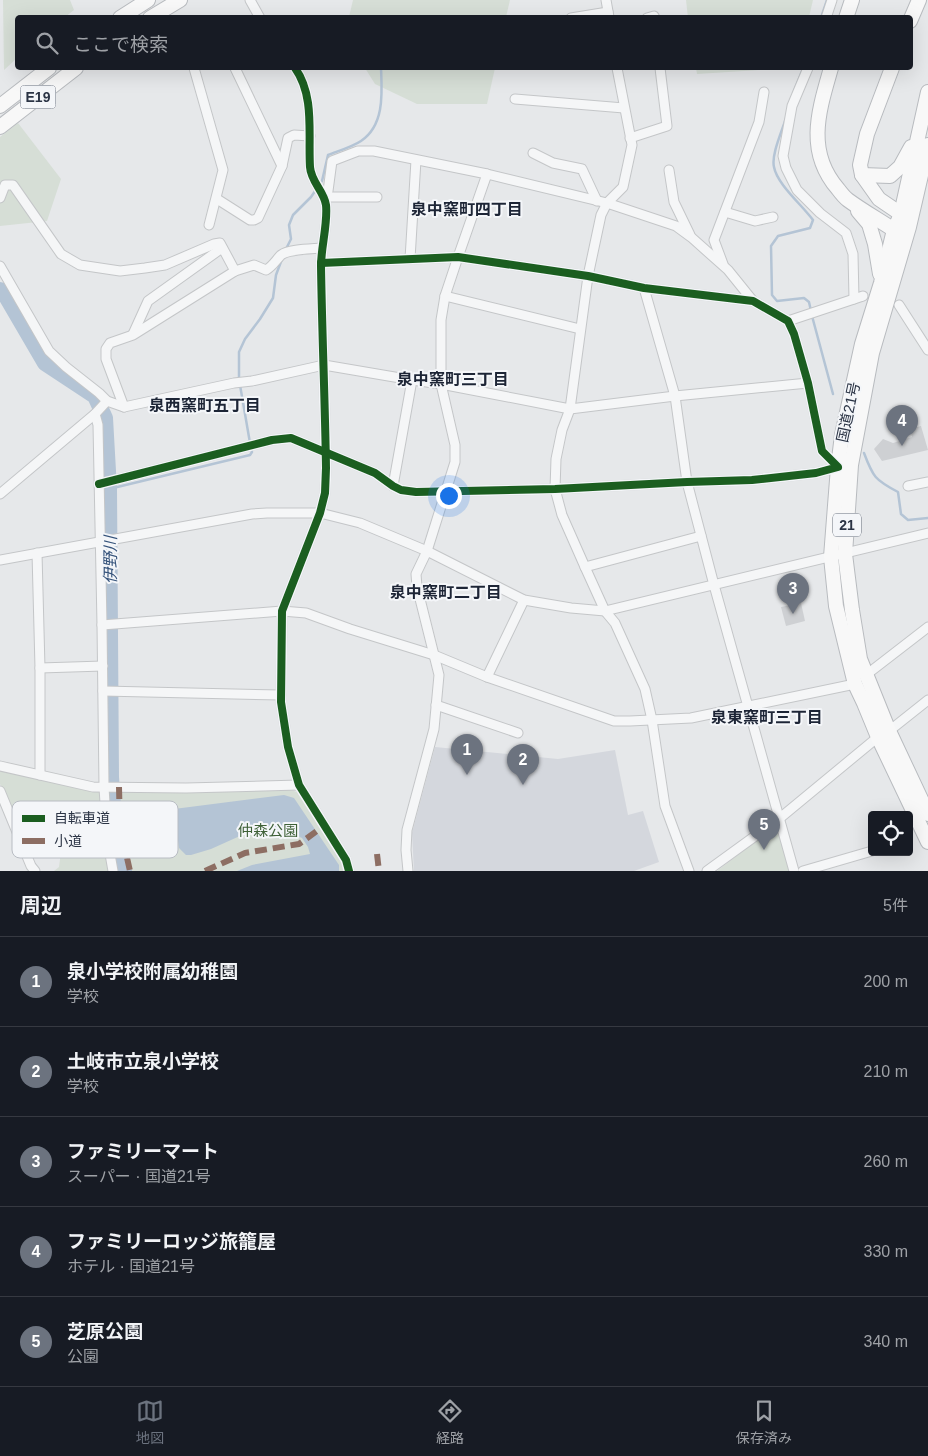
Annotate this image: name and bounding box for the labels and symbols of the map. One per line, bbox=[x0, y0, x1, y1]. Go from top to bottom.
road number: E19 bbox=[20, 85, 56, 108]
district label: 泉中窯町四丁目 bbox=[411, 201, 523, 218]
district label: 泉中窯町三丁目 bbox=[397, 371, 509, 388]
street label: 国道21号 bbox=[833, 380, 863, 444]
district label: 泉西窯町五丁目 bbox=[149, 397, 261, 414]
pin: 4 bbox=[886, 405, 918, 446]
your location bbox=[436, 483, 462, 509]
road number: 21 bbox=[833, 514, 861, 536]
water label: 伊野川 bbox=[102, 534, 119, 584]
pin: 3 bbox=[777, 573, 809, 614]
district label: 泉中窯町二丁目 bbox=[390, 584, 502, 601]
district label: 泉東窯町三丁目 bbox=[711, 709, 823, 726]
pin: 1 bbox=[451, 734, 483, 775]
pin: 2 bbox=[507, 744, 539, 785]
legend bbox=[12, 801, 178, 858]
pin: 5 bbox=[748, 809, 780, 850]
text: 自転車道 bbox=[54, 810, 110, 826]
park label: 仲森公園 bbox=[238, 822, 298, 839]
text: 小道 bbox=[54, 833, 82, 849]

